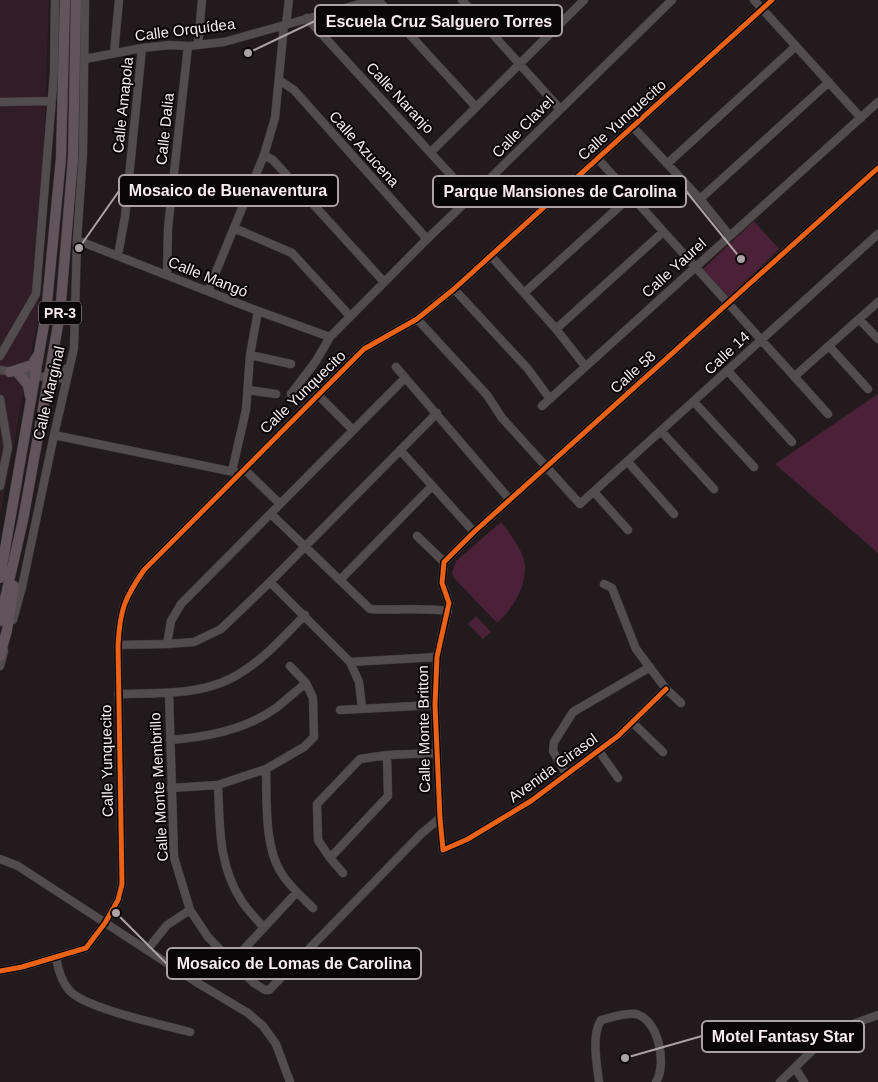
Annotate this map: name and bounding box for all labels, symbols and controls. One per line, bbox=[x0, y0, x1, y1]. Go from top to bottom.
callout: Escuela Cruz Salguero Torres bbox=[315, 5, 562, 36]
text: Escuela Cruz Salguero Torres bbox=[326, 13, 552, 30]
street label: Calle Orquídea bbox=[134, 15, 237, 44]
street label: Calle Amapola bbox=[109, 55, 136, 154]
street label: Calle Naranjo bbox=[363, 59, 438, 137]
street label: Calle Yunquecito bbox=[574, 76, 669, 164]
street label: Calle Dalia bbox=[152, 91, 177, 166]
street label: Calle Clavel bbox=[488, 92, 557, 161]
street label: Calle Azucena bbox=[326, 107, 403, 190]
callout: Mosaico de Buenaventura bbox=[119, 175, 338, 206]
callout: Parque Mansiones de Carolina bbox=[433, 176, 686, 207]
text: Mosaico de Buenaventura bbox=[129, 182, 327, 199]
text: Parque Mansiones de Carolina bbox=[444, 183, 677, 200]
street label: Calle Yaurel bbox=[638, 234, 709, 301]
street label: Calle Mangó bbox=[166, 253, 250, 300]
road number: PR-3 bbox=[39, 302, 81, 324]
street label: Calle 14 bbox=[701, 328, 753, 378]
street label: Calle Marginal bbox=[29, 344, 68, 442]
street label: Calle Yunquecito bbox=[256, 347, 349, 437]
street label: Calle 58 bbox=[607, 347, 659, 396]
street label: Calle Monte Britton bbox=[414, 665, 433, 793]
street label: Calle Yunquecito bbox=[97, 705, 116, 817]
street label: Calle Monte Membrillo bbox=[146, 712, 171, 862]
street label: Avenida Girasol bbox=[505, 730, 600, 806]
callout: Mosaico de Lomas de Carolina bbox=[167, 948, 421, 979]
text: Mosaico de Lomas de Carolina bbox=[177, 955, 411, 972]
callout: Motel Fantasy Star bbox=[702, 1021, 864, 1052]
text: Motel Fantasy Star bbox=[712, 1028, 854, 1045]

